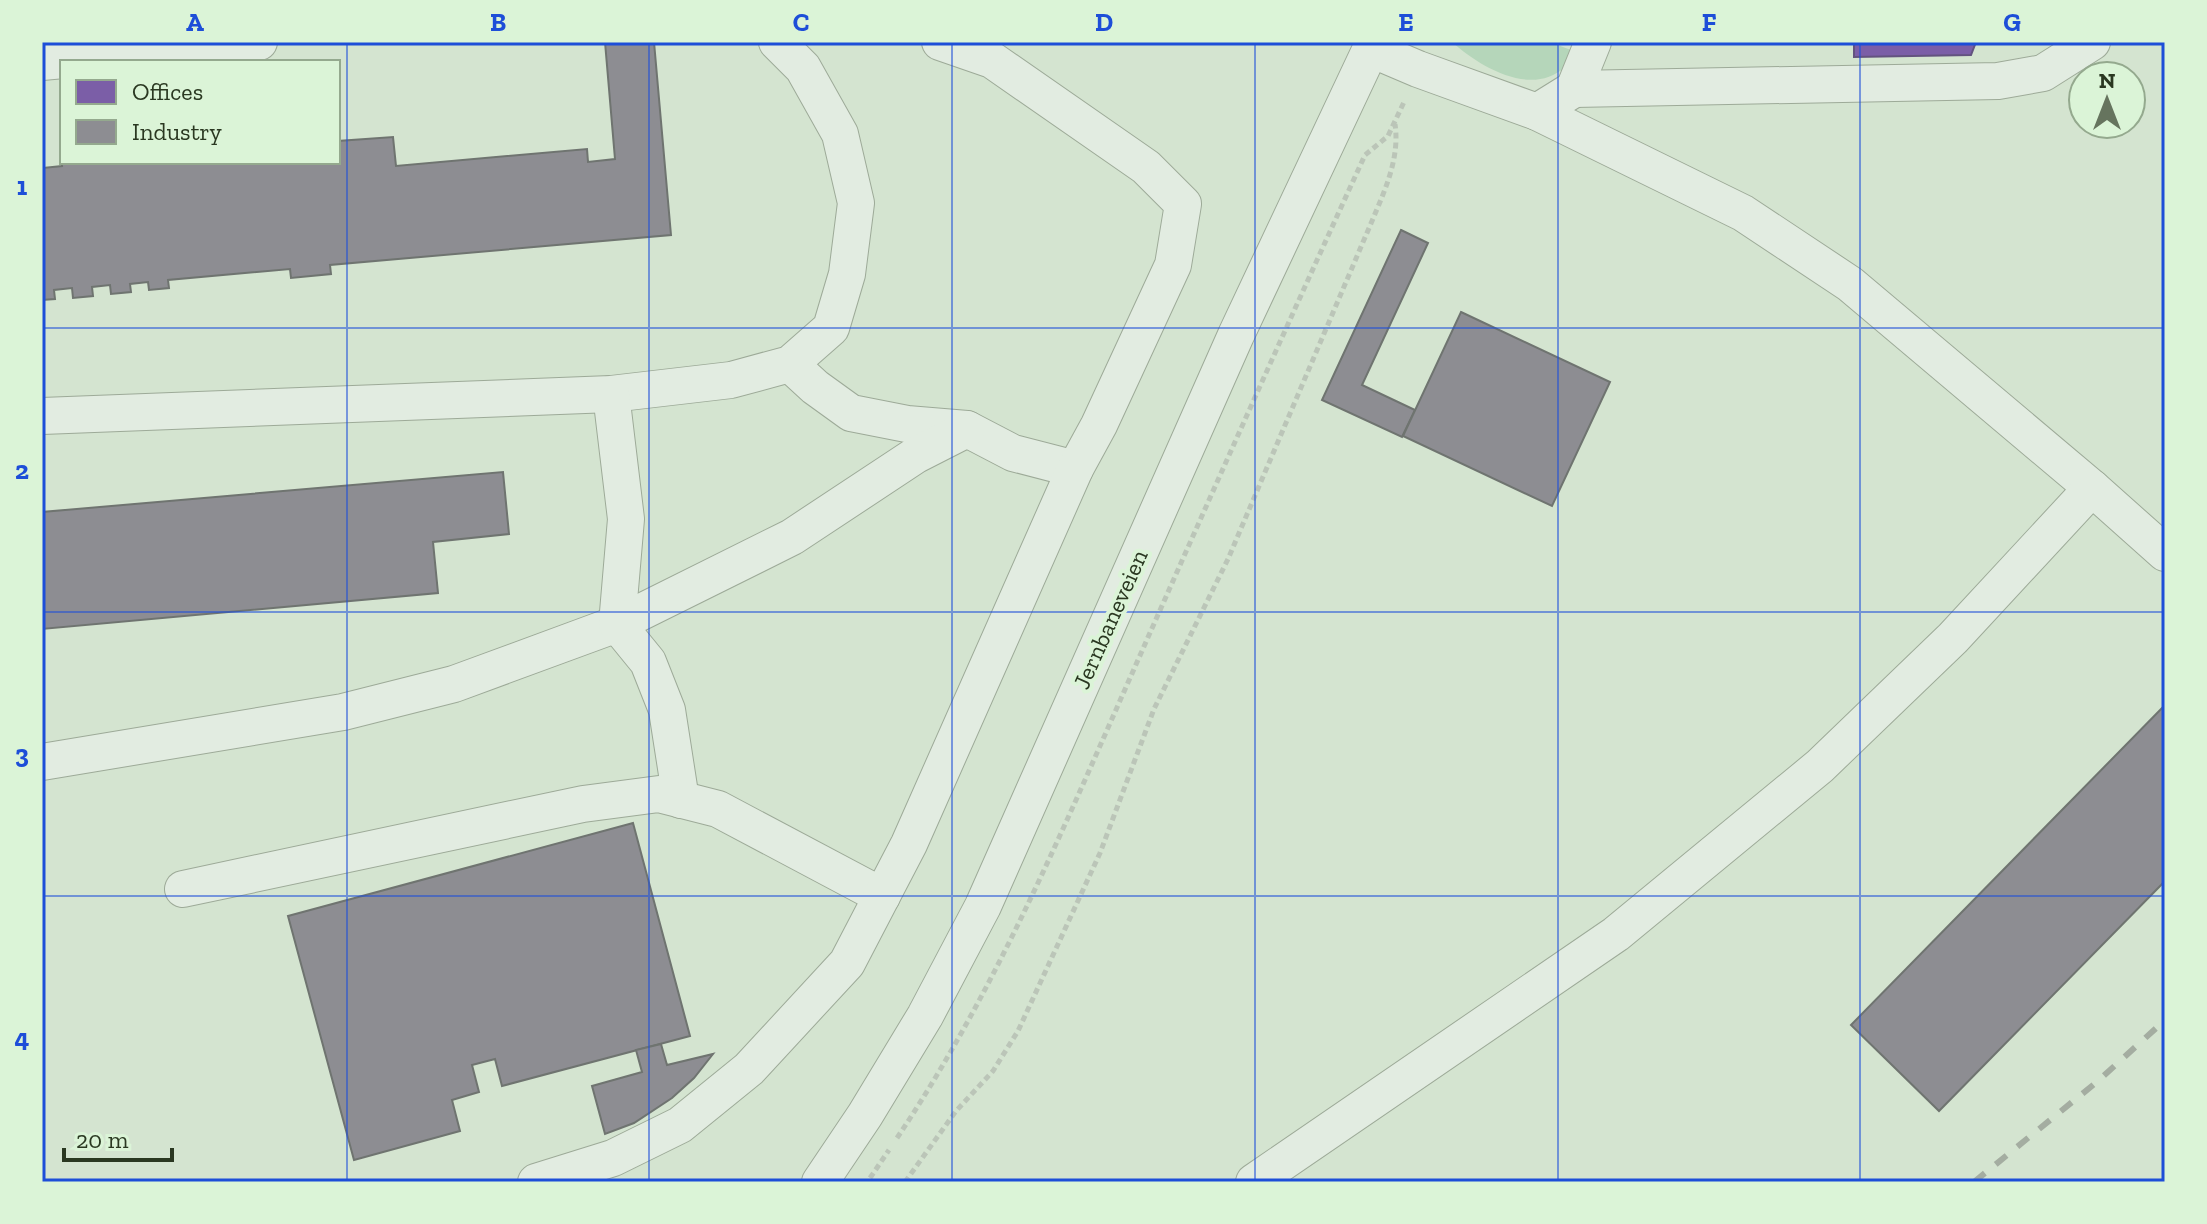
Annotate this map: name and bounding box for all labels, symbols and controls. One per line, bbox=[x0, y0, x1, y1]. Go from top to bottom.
text: A bbox=[186, 6, 204, 38]
text: B bbox=[490, 6, 506, 38]
text: C bbox=[793, 6, 809, 38]
text: D bbox=[1095, 6, 1113, 38]
text: E bbox=[1398, 6, 1414, 38]
text: F bbox=[1702, 6, 1717, 38]
text: G bbox=[2003, 6, 2021, 38]
legend bbox=[60, 60, 340, 164]
north arrow bbox=[2067, 60, 2147, 140]
text: N bbox=[2099, 67, 2116, 94]
text: Offices bbox=[132, 77, 203, 106]
text: Industry bbox=[132, 117, 223, 146]
text: 1 bbox=[17, 170, 28, 202]
text: 2 bbox=[15, 454, 29, 486]
street label: Jernbaneveien bbox=[1066, 545, 1154, 693]
text: 3 bbox=[15, 738, 29, 770]
text: 4 bbox=[15, 1022, 30, 1054]
scale bar bbox=[64, 1112, 172, 1162]
text: 20 m bbox=[76, 1125, 129, 1154]

